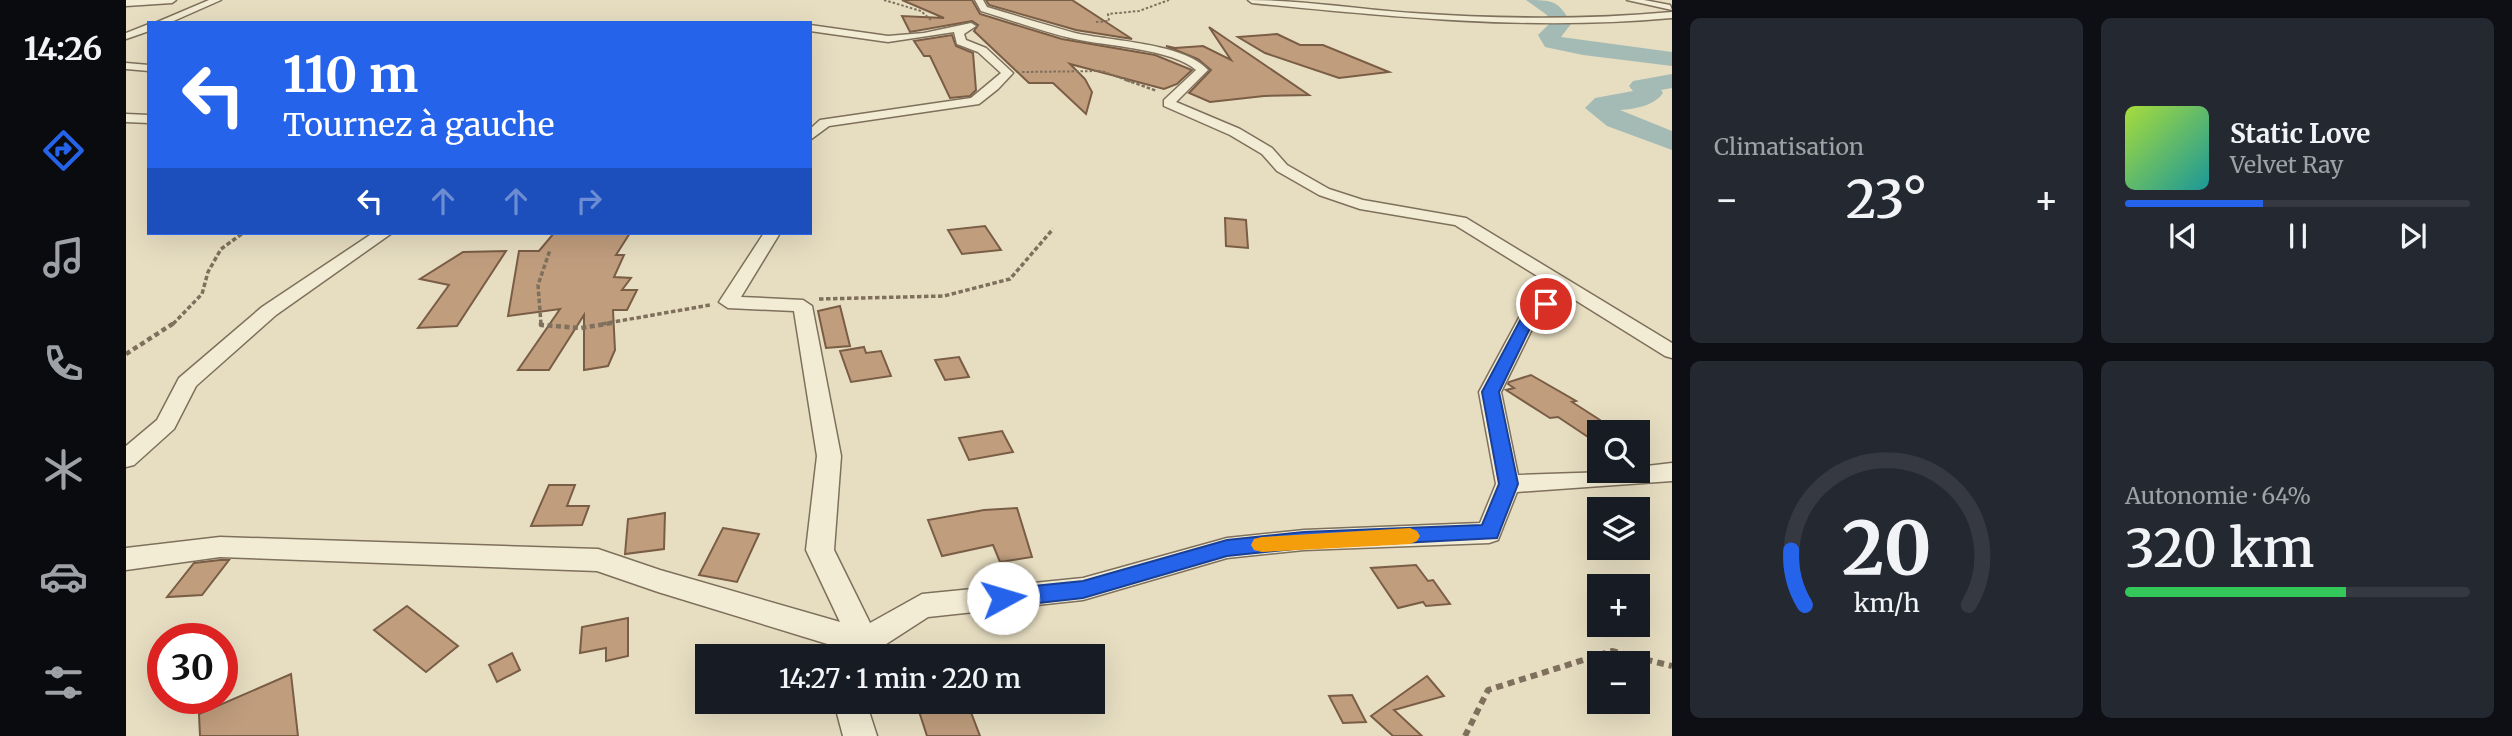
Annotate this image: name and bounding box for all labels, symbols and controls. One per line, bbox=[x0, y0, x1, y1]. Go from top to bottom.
text: 14:26 bbox=[24, 29, 102, 69]
text: 110 m bbox=[283, 44, 418, 105]
icon: left bbox=[168, 49, 259, 140]
text: Tournez à gauche bbox=[283, 105, 554, 145]
text: Static Love bbox=[2230, 117, 2370, 150]
icon: directions bbox=[39, 126, 88, 175]
text: Climatisation bbox=[1714, 132, 1864, 161]
text: Velvet Ray bbox=[2230, 150, 2343, 179]
text: 23° bbox=[1846, 167, 1927, 232]
text: − bbox=[1714, 176, 1739, 223]
text: + bbox=[2034, 176, 2059, 223]
icon: left bbox=[351, 182, 389, 220]
icon: ahead bbox=[424, 182, 462, 220]
icon: ahead bbox=[497, 182, 535, 220]
icon: right bbox=[570, 182, 608, 220]
icon: previous bbox=[2164, 217, 2202, 255]
icon: pause bbox=[2279, 217, 2317, 255]
icon: next bbox=[2394, 217, 2432, 255]
icon: music bbox=[39, 233, 88, 282]
pin bbox=[1516, 274, 1576, 334]
icon: arrive bbox=[1527, 285, 1565, 323]
icon: phone bbox=[39, 339, 88, 388]
map controls bbox=[1587, 420, 1650, 714]
button: search bbox=[1587, 420, 1650, 483]
icon: climate bbox=[39, 445, 88, 494]
text: Autonomie · 64% bbox=[2125, 481, 2311, 510]
button: layers bbox=[1587, 497, 1650, 560]
text: 20 bbox=[1842, 504, 1932, 596]
text: 320 km bbox=[2125, 516, 2314, 581]
icon: car bbox=[39, 552, 88, 601]
position arrow bbox=[966, 561, 1040, 635]
button: + bbox=[1587, 574, 1650, 637]
text: km/h bbox=[1853, 587, 1920, 619]
speed limit sign: 30 bbox=[147, 623, 238, 714]
button: − bbox=[1587, 651, 1650, 714]
icon: filters bbox=[39, 658, 88, 707]
text: 14:27 · 1 min · 220 m bbox=[779, 662, 1021, 695]

